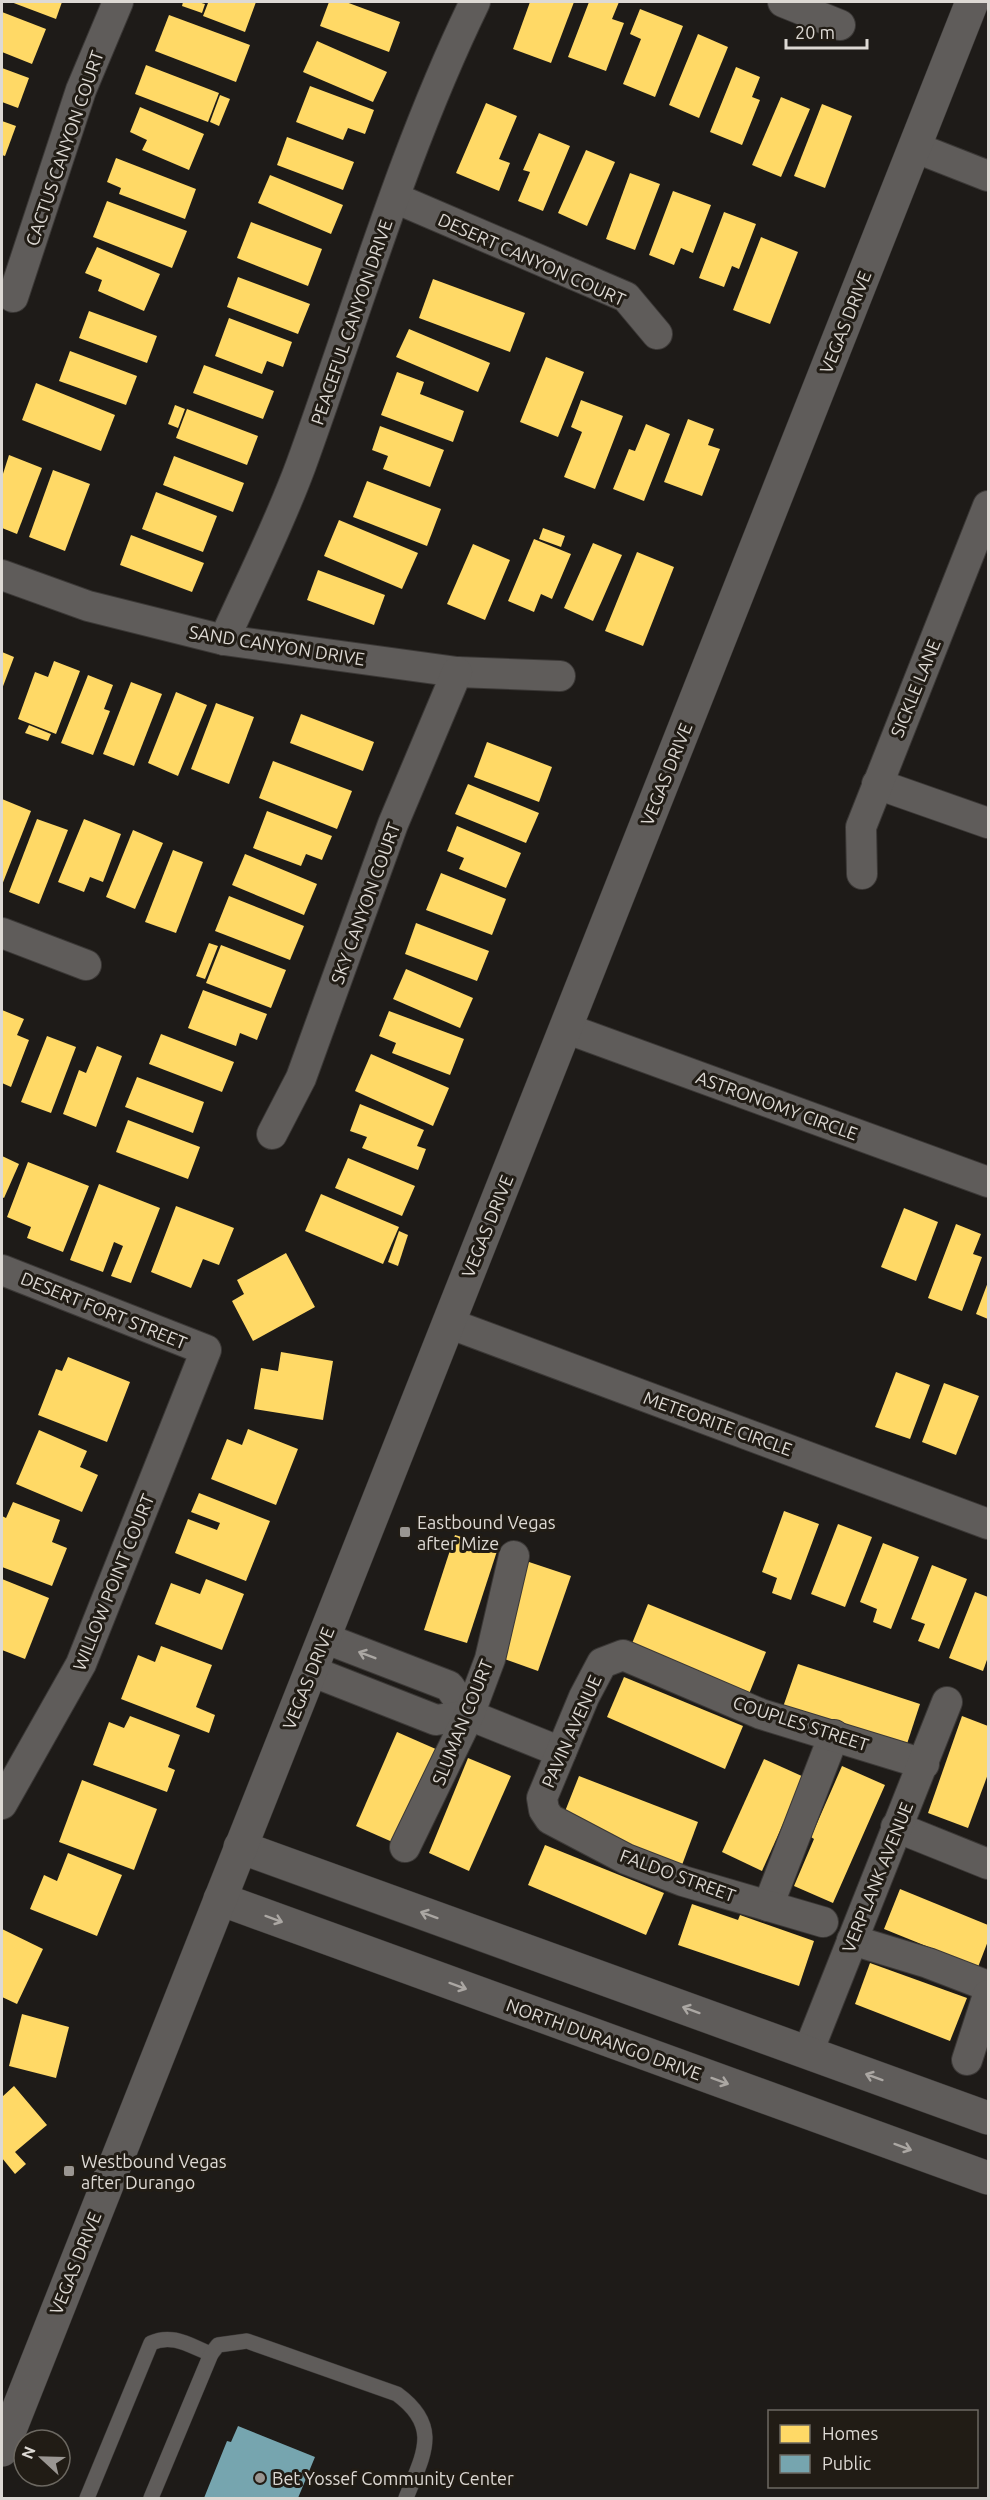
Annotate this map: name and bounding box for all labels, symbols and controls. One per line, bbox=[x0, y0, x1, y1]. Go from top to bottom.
scale bar bbox=[786, 12, 867, 50]
text: 20 m bbox=[795, 22, 835, 42]
street label: CACTUS CANYON COURT bbox=[21, 48, 107, 248]
street label: DESERT CANYON COURT bbox=[435, 209, 629, 309]
street label: PEACEFUL CANYON DRIVE bbox=[306, 217, 396, 427]
street label: VEGAS DRIVE bbox=[815, 268, 875, 376]
street label: SAND CANYON DRIVE bbox=[188, 621, 366, 669]
street label: SICKLE LANE bbox=[886, 636, 944, 740]
street label: VEGAS DRIVE bbox=[636, 720, 696, 828]
street label: SKY CANYON COURT bbox=[326, 819, 404, 987]
street label: ASTRONOMY CIRCLE bbox=[693, 1066, 861, 1144]
street label: VEGAS DRIVE bbox=[457, 1172, 517, 1280]
street label: DESERT FORT STREET bbox=[18, 1268, 190, 1352]
street label: METEORITE CIRCLE bbox=[641, 1387, 795, 1459]
street label: WILLOW POINT COURT bbox=[68, 1491, 158, 1673]
place label: Eastbound Vegas after Mize bbox=[417, 1512, 556, 1553]
marker: Eastbound Vegas after Mize bbox=[398, 1525, 412, 1539]
street label: VEGAS DRIVE bbox=[278, 1624, 338, 1732]
one-way arrow bbox=[358, 1649, 377, 1660]
street label: SLUMAN COURT bbox=[428, 1656, 496, 1788]
street label: PAVIN AVENUE bbox=[537, 1672, 605, 1790]
street label: COUPLES STREET bbox=[731, 1692, 871, 1754]
street label: VERPLANK AVENUE bbox=[838, 1799, 916, 1955]
street label: FALDO STREET bbox=[618, 1845, 738, 1905]
one-way arrow bbox=[420, 1909, 439, 1920]
one-way arrow bbox=[265, 1915, 283, 1926]
one-way arrow bbox=[448, 1981, 467, 1992]
street label: NORTH DURANGO DRIVE bbox=[504, 1994, 704, 2084]
one-way arrow bbox=[682, 2004, 701, 2015]
one-way arrow bbox=[866, 2070, 884, 2081]
one-way arrow bbox=[710, 2076, 729, 2087]
one-way arrow bbox=[894, 2143, 912, 2154]
place label: Westbound Vegas after Durango bbox=[81, 2151, 227, 2192]
marker: Westbound Vegas after Durango bbox=[62, 2164, 76, 2178]
street label: VEGAS DRIVE bbox=[45, 2209, 105, 2317]
legend bbox=[768, 2410, 978, 2488]
text: Homes bbox=[822, 2423, 879, 2443]
north arrow bbox=[12, 2428, 72, 2488]
text: N bbox=[18, 2443, 39, 2461]
text: Public bbox=[822, 2453, 871, 2473]
place label: Bet Yossef Community Center bbox=[272, 2468, 514, 2488]
marker: Bet Yossef Community Center bbox=[253, 2471, 267, 2485]

